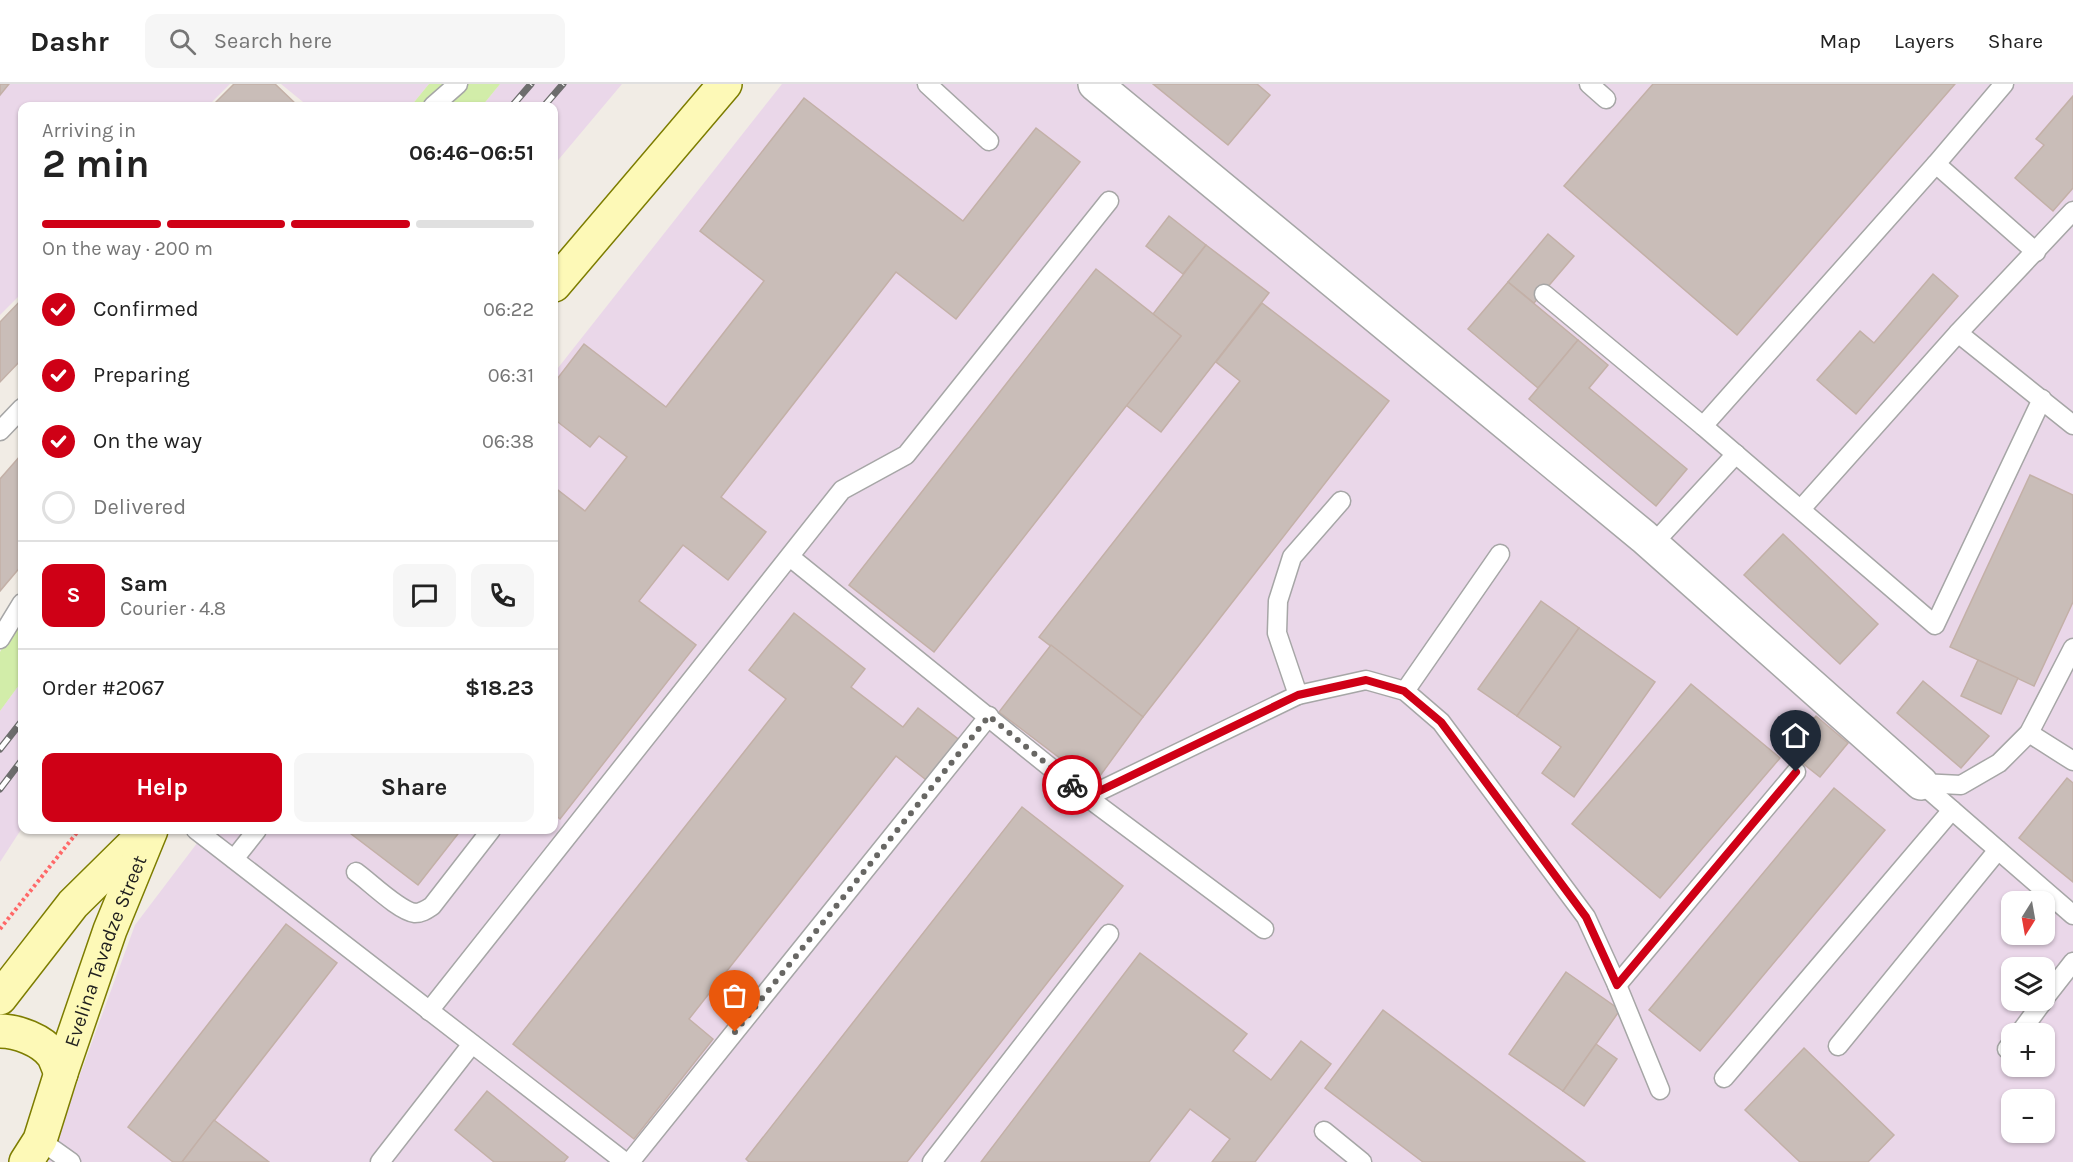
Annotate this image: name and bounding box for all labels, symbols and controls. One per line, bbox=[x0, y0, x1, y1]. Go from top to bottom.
search box bbox=[145, 14, 565, 68]
text: Dashr bbox=[30, 25, 109, 58]
icon: search bbox=[166, 25, 199, 58]
text: Search here bbox=[214, 28, 332, 54]
text: Map bbox=[1819, 29, 1861, 53]
text: Layers bbox=[1894, 29, 1955, 53]
text: Share bbox=[1988, 29, 2043, 53]
text: Arriving in bbox=[42, 119, 136, 142]
text: 06:46–06:51 bbox=[409, 140, 534, 166]
text: 2 min bbox=[42, 141, 150, 187]
text: On the way · 200 m bbox=[42, 237, 213, 260]
icon: check bbox=[42, 293, 75, 326]
text: Confirmed bbox=[93, 296, 199, 322]
text: 06:22 bbox=[483, 298, 534, 321]
icon: check bbox=[42, 359, 75, 392]
text: Preparing bbox=[93, 362, 190, 388]
text: 06:31 bbox=[488, 364, 534, 387]
icon: check bbox=[42, 425, 75, 458]
text: On the way bbox=[93, 428, 202, 454]
text: 06:38 bbox=[482, 430, 534, 453]
text: Delivered bbox=[93, 494, 186, 520]
button: chat bbox=[393, 564, 456, 627]
button: phone bbox=[471, 564, 534, 627]
text: Sam bbox=[120, 571, 168, 597]
text: S bbox=[66, 582, 81, 608]
text: Courier · 4.8 bbox=[120, 597, 226, 620]
text: Order #2067 bbox=[42, 675, 164, 701]
text: $18.23 bbox=[465, 675, 534, 701]
pin bbox=[1770, 710, 1821, 772]
icon: home bbox=[1779, 719, 1812, 752]
button: Help bbox=[42, 753, 282, 822]
button: Share bbox=[294, 753, 534, 822]
courier bbox=[1042, 755, 1102, 815]
icon: bike bbox=[1056, 769, 1089, 802]
street label: Evelina Tavadze Street bbox=[59, 851, 151, 1050]
north arrow bbox=[2001, 891, 2055, 945]
map controls bbox=[2001, 891, 2055, 1143]
button: layers bbox=[2001, 957, 2055, 1011]
pin bbox=[709, 970, 760, 1032]
icon: bag bbox=[718, 979, 751, 1012]
button: + bbox=[2001, 1023, 2055, 1077]
button: − bbox=[2001, 1089, 2055, 1143]

